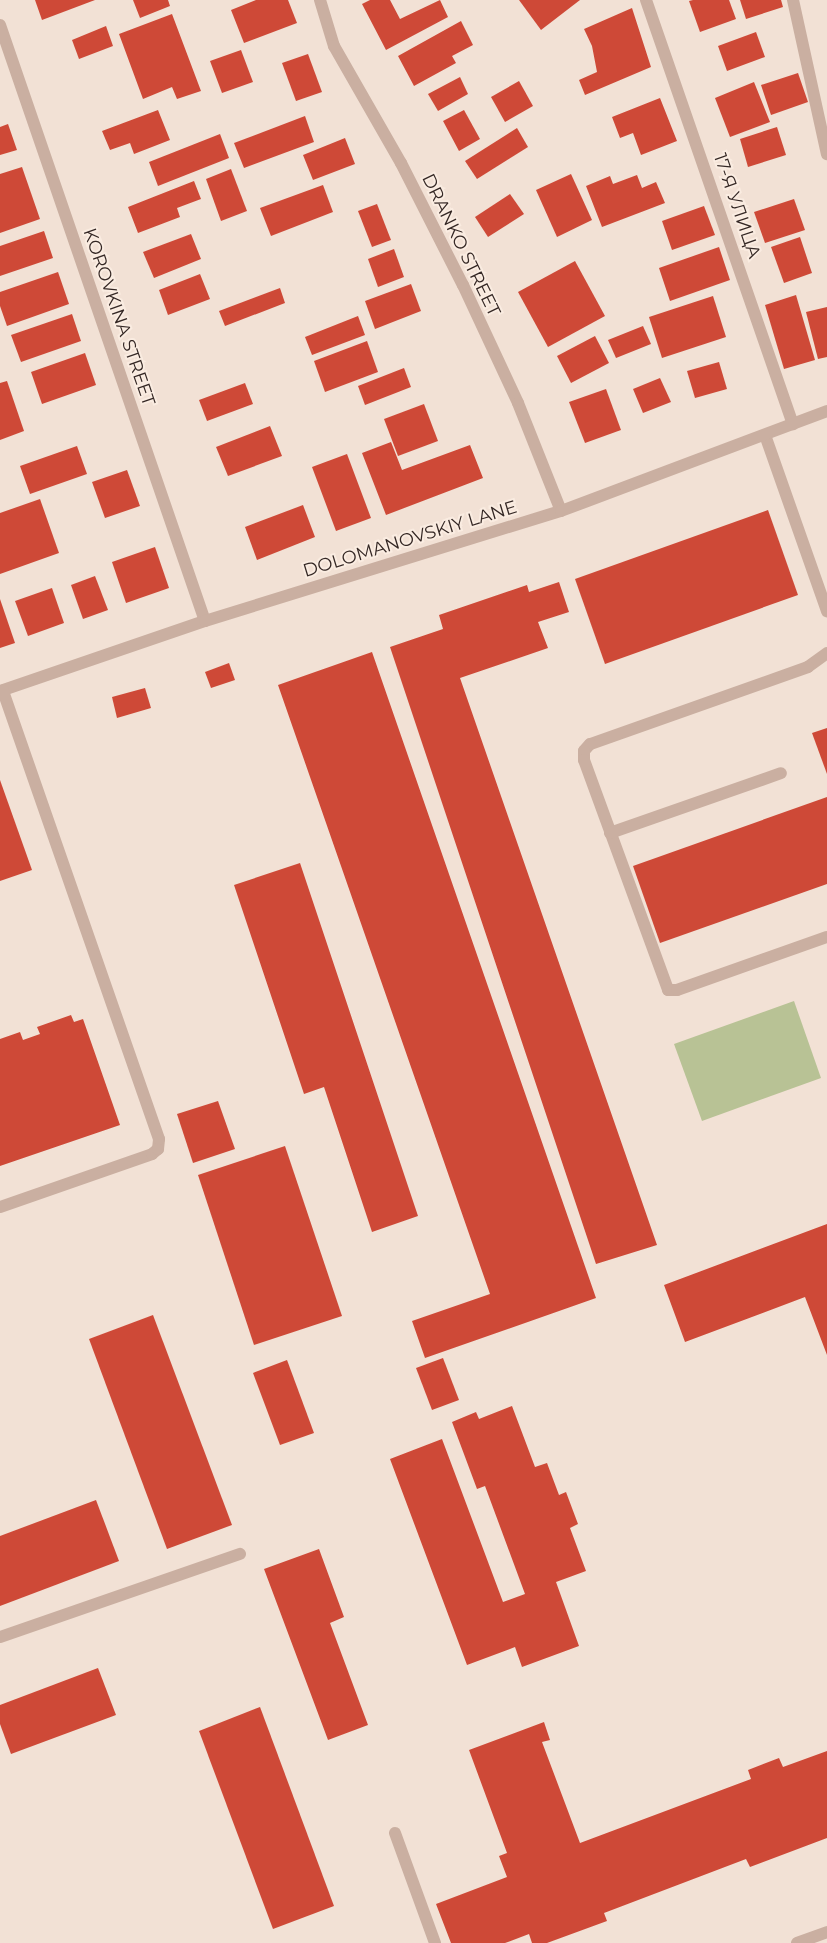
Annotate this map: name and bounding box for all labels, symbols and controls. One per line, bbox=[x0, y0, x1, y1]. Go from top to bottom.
street label: 17-Я УЛИЦА bbox=[709, 151, 765, 261]
street label: DRANKO STREET bbox=[417, 170, 505, 320]
street label: KOROVKINA STREET bbox=[78, 225, 160, 409]
street label: DOLOMANOVSKIY LANE bbox=[300, 496, 520, 582]

